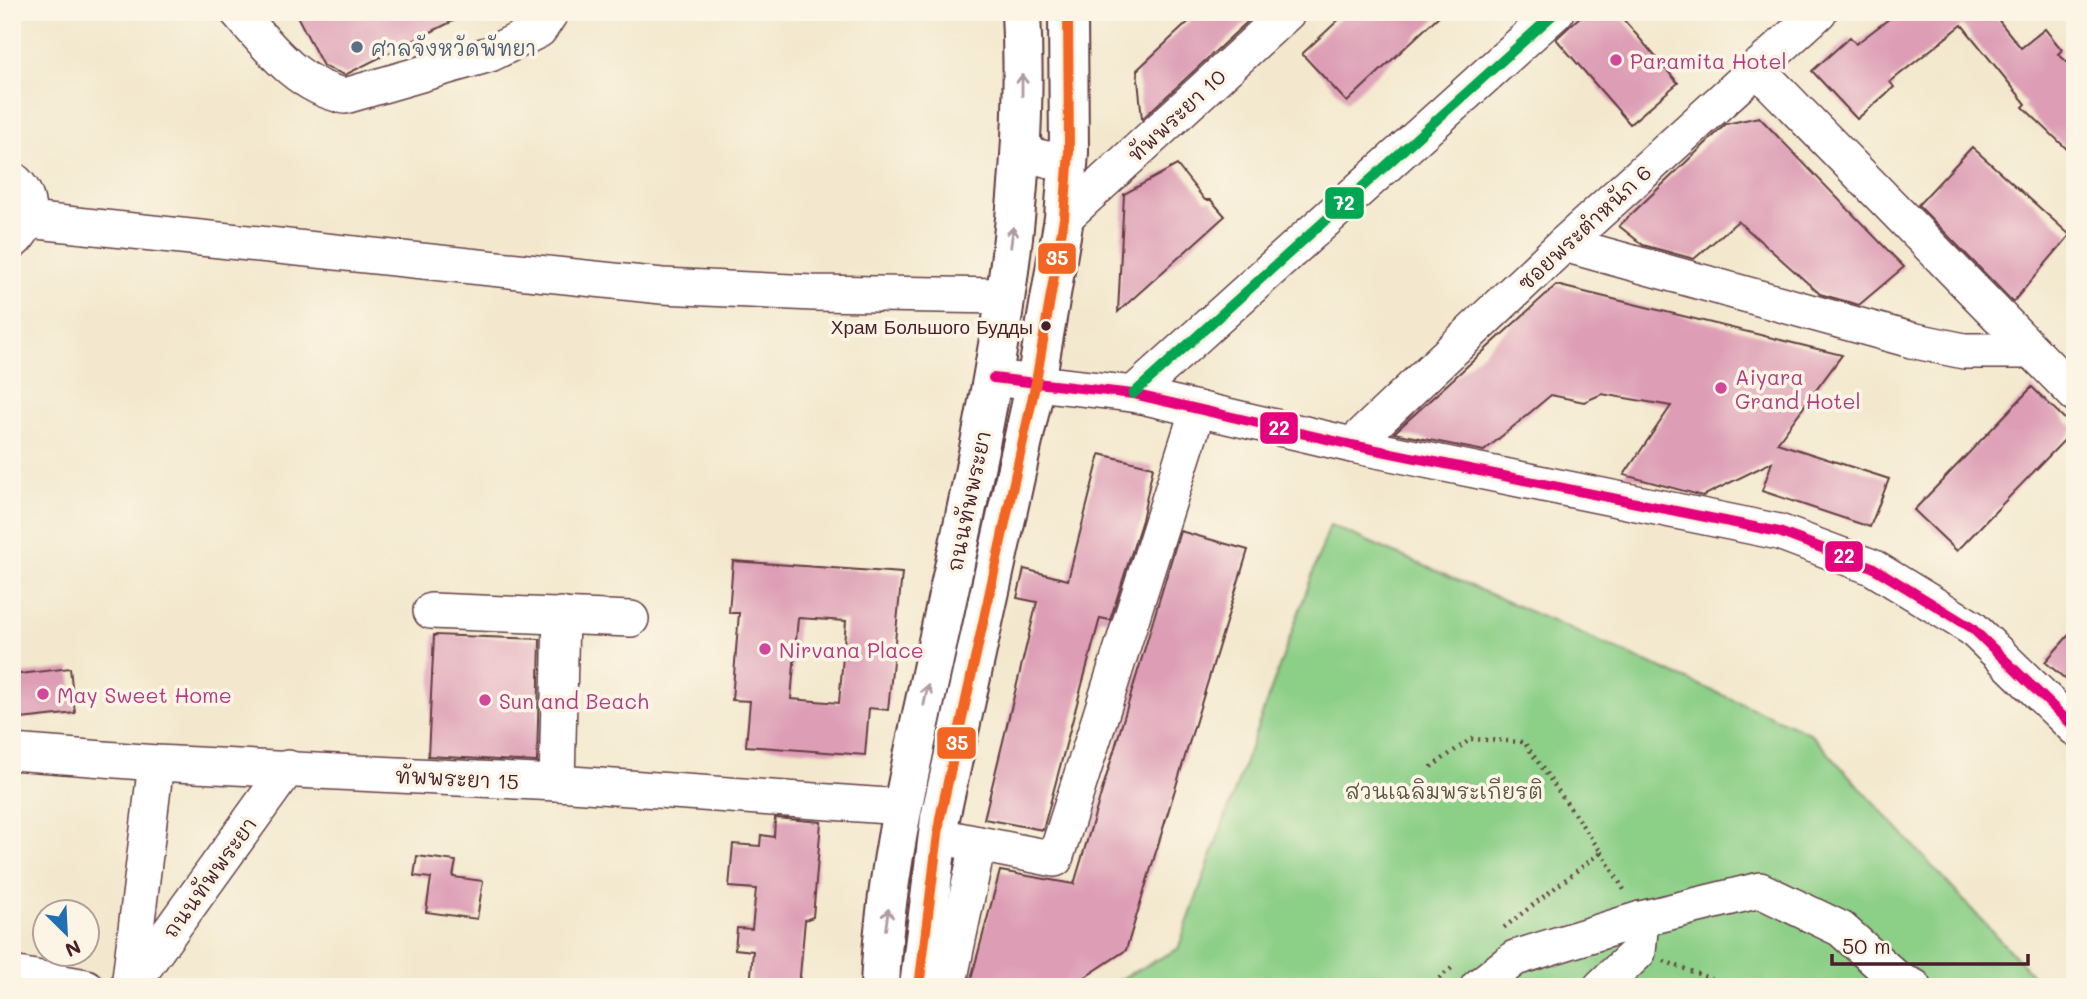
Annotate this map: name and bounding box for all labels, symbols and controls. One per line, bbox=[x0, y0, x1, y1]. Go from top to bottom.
place label: ศาลจังหวัดพัทยา bbox=[371, 34, 536, 61]
marker: ศาลจังหวัดพัทยา bbox=[349, 39, 365, 55]
place label: Paramita Hotel bbox=[1630, 47, 1787, 74]
marker: Paramita Hotel bbox=[1608, 52, 1624, 68]
street label: ทัพพระยา 10 bbox=[1121, 63, 1231, 167]
one-way arrow bbox=[1015, 74, 1029, 97]
street label: ซอยพระตำหนัก 6 bbox=[1512, 158, 1656, 296]
line badge: 72 bbox=[1324, 186, 1365, 220]
text: 72 bbox=[1333, 190, 1355, 215]
one-way arrow bbox=[1005, 226, 1018, 249]
line badge: 35 bbox=[1037, 242, 1077, 275]
text: 35 bbox=[1046, 245, 1068, 270]
place label: Храм Большого Будды bbox=[831, 314, 1033, 339]
marker: Храм Большого Будды bbox=[1039, 319, 1053, 333]
place label: Aiyara Grand Hotel bbox=[1735, 363, 1861, 414]
marker: Aiyara Grand Hotel bbox=[1713, 380, 1729, 396]
line badge: 22 bbox=[1259, 411, 1299, 445]
text: 22 bbox=[1268, 415, 1290, 440]
street label: ถนนทัพพระยา bbox=[940, 428, 996, 574]
line badge: 22 bbox=[1824, 540, 1864, 573]
text: 22 bbox=[1833, 543, 1855, 568]
place label: Nirvana Place bbox=[779, 636, 924, 663]
marker: Nirvana Place bbox=[757, 641, 773, 657]
place label: May Sweet Home bbox=[57, 681, 232, 708]
one-way arrow bbox=[920, 684, 934, 707]
marker: May Sweet Home bbox=[35, 686, 51, 702]
place label: Sun and Beach bbox=[499, 687, 649, 714]
marker: Sun and Beach bbox=[477, 692, 493, 708]
line badge: 35 bbox=[936, 726, 977, 760]
text: 35 bbox=[946, 730, 968, 755]
street label: ทัพพระยา 15 bbox=[394, 761, 520, 795]
park label: สวนเฉลิมพระเกียรติ bbox=[1345, 776, 1543, 804]
street label: ถนนทัพพระยา bbox=[156, 811, 262, 943]
north arrow bbox=[32, 898, 102, 968]
one-way arrow bbox=[880, 908, 893, 931]
scale bar bbox=[1832, 922, 2028, 966]
text: 50 m bbox=[1842, 932, 1891, 959]
text: N bbox=[61, 935, 85, 963]

